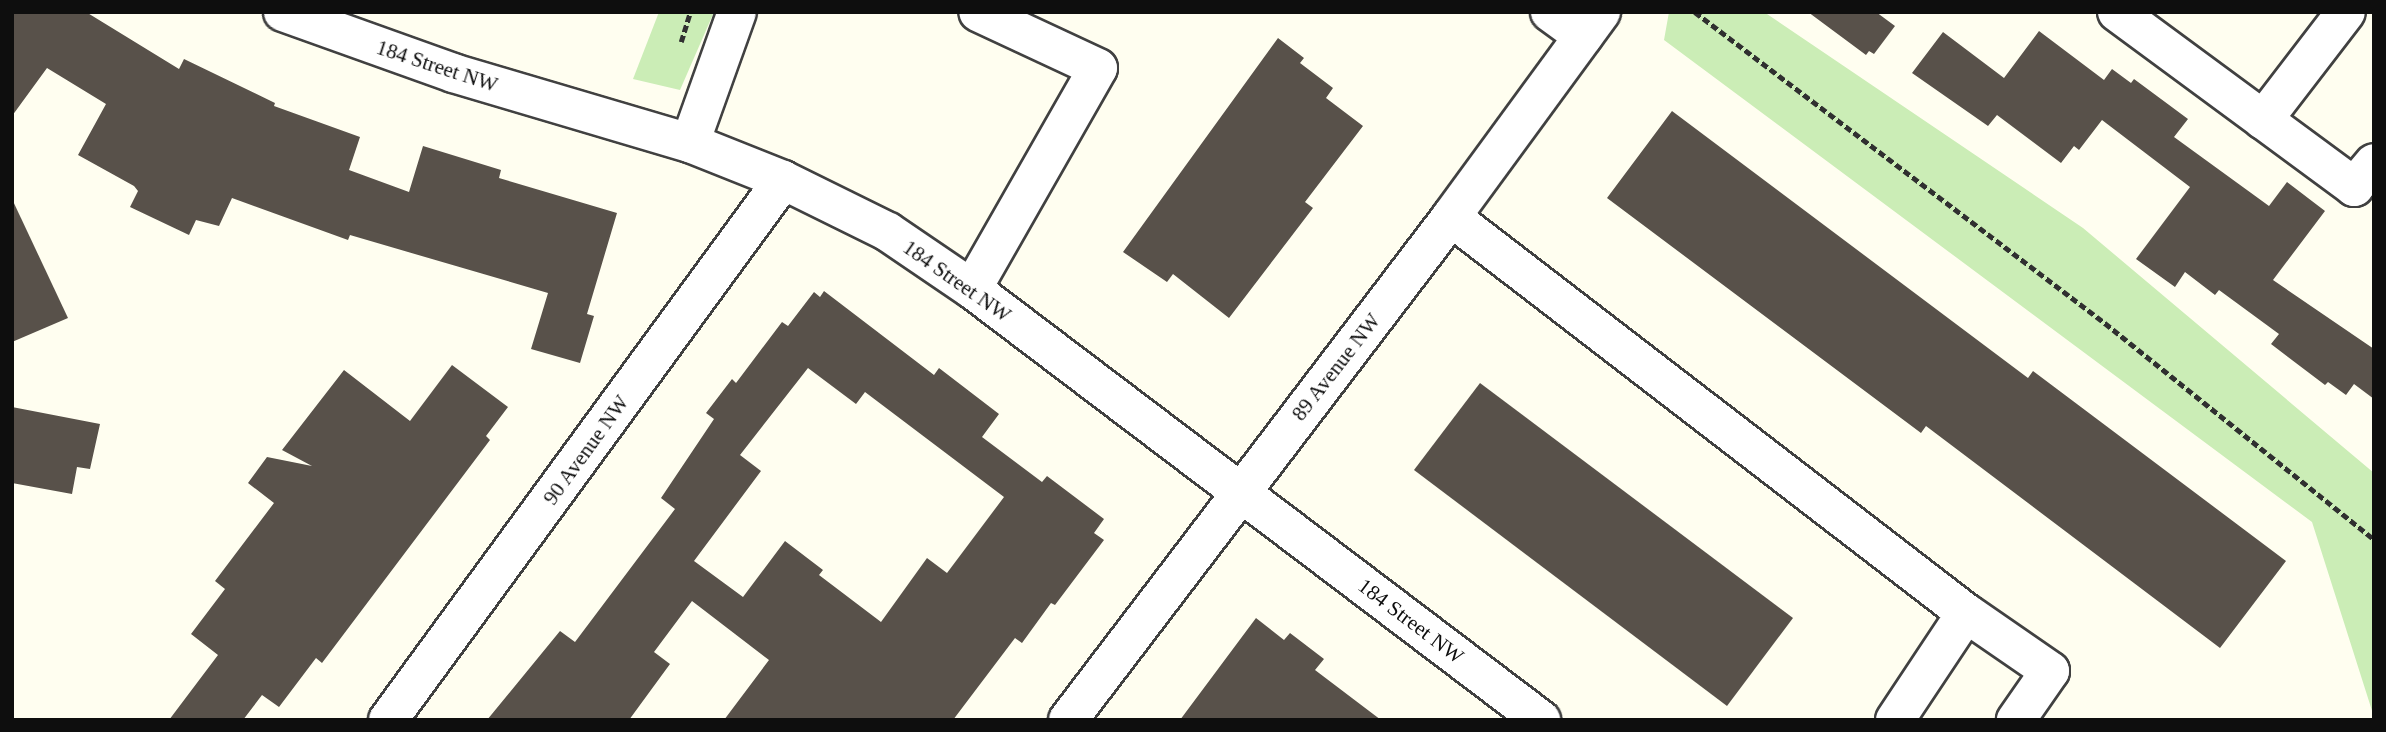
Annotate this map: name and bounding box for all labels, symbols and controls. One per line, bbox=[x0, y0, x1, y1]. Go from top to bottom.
street label: 184 Street NW bbox=[373, 35, 501, 97]
street label: 184 Street NW bbox=[898, 235, 1016, 327]
street label: 89 Avenue NW bbox=[1286, 308, 1386, 426]
street label: 90 Avenue NW bbox=[538, 390, 634, 510]
street label: 184 Street NW bbox=[1353, 573, 1469, 669]

